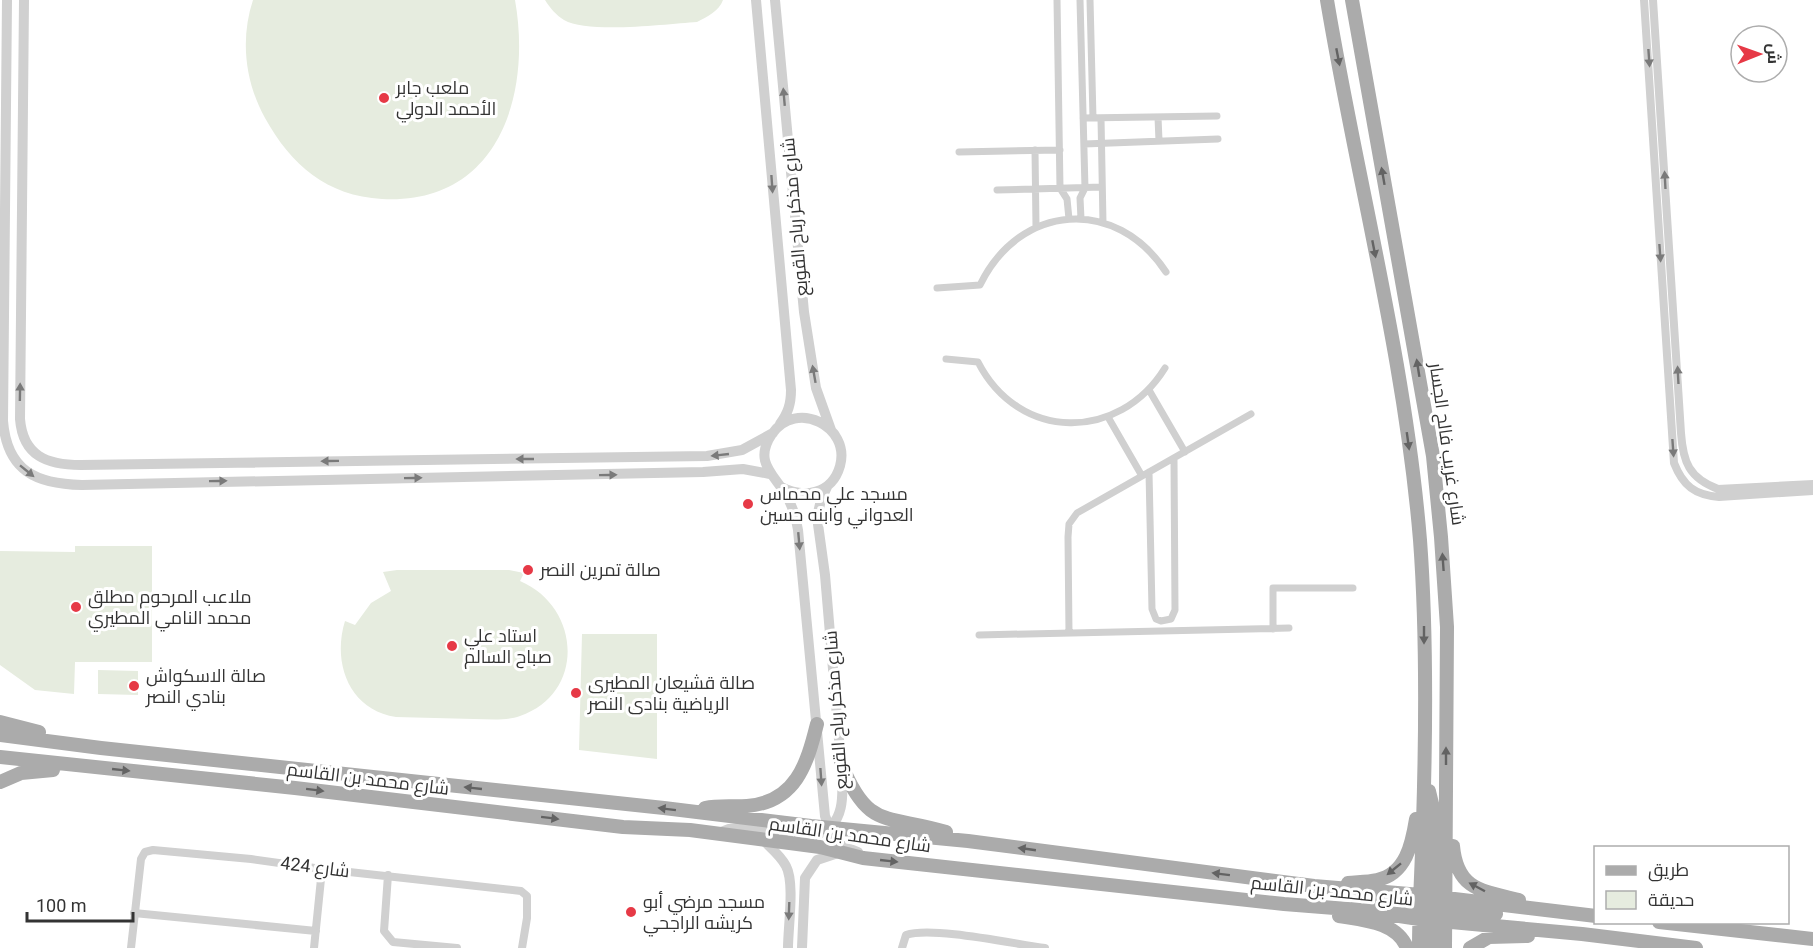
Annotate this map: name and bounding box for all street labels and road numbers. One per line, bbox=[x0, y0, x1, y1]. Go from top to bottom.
street label: شارع مذكر رباح القوبع bbox=[777, 137, 814, 297]
street label: شارع غريب فالح الجسار bbox=[1424, 360, 1469, 527]
street label: شارع مذكر رباح القوبع bbox=[819, 630, 854, 790]
street label: شارع محمد بن القاسم bbox=[286, 758, 450, 801]
street label: شارع محمد بن القاسم bbox=[768, 813, 932, 858]
street label: شارع 424 bbox=[279, 852, 351, 883]
street label: شارع محمد بن القاسم bbox=[1250, 872, 1414, 911]

